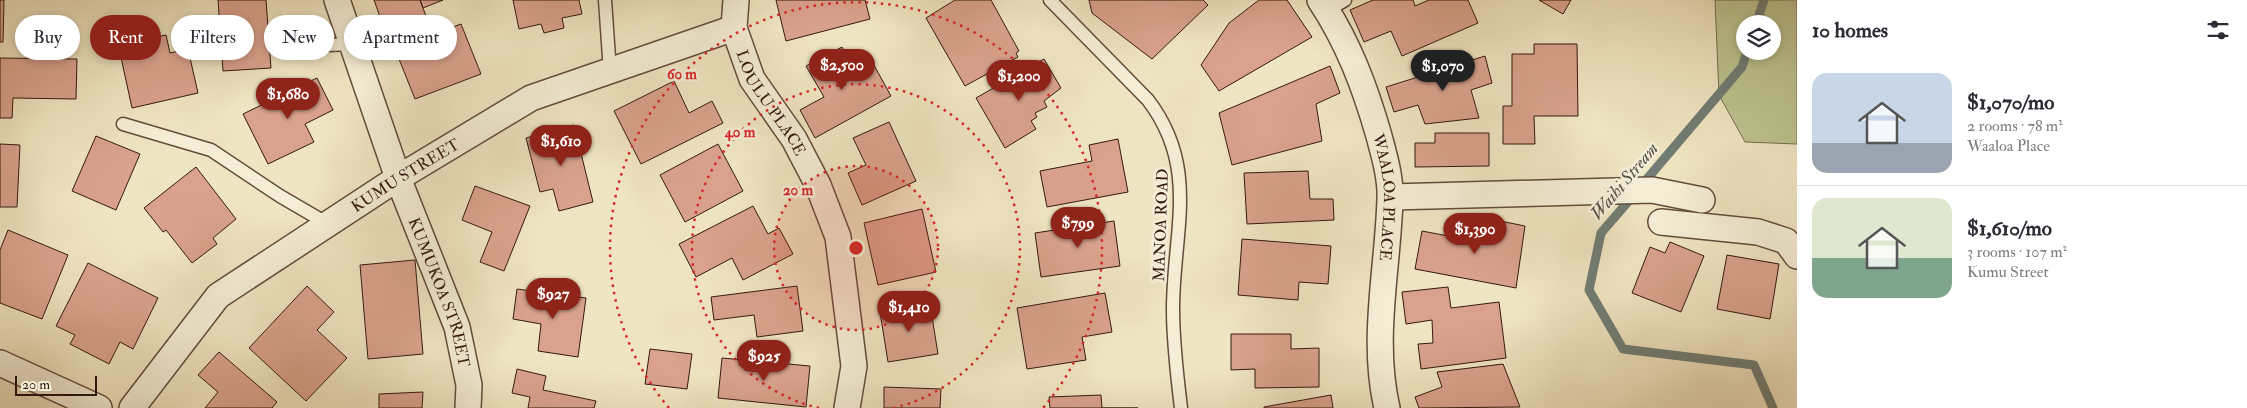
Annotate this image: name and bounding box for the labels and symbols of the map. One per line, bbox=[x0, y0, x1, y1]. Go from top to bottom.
street label: LOULU PLACE bbox=[731, 47, 810, 159]
pin: $2,500 bbox=[801, 48, 883, 91]
pin: $1,070 bbox=[1402, 49, 1484, 92]
pin: $1,200 bbox=[978, 59, 1060, 102]
text: 60 m bbox=[667, 65, 697, 84]
pin: $1,680 bbox=[247, 78, 329, 120]
text: 40 m bbox=[724, 123, 756, 142]
pin: $1,610 bbox=[520, 124, 602, 167]
street label: WAALOA PLACE bbox=[1368, 131, 1399, 262]
street label: KUMU STREET bbox=[348, 134, 463, 217]
water label: Waihi Stream bbox=[1585, 138, 1663, 225]
street label: MANOA ROAD bbox=[1149, 168, 1173, 282]
text: 20 m bbox=[783, 181, 813, 200]
pin: $799 bbox=[1048, 206, 1108, 249]
pin: $1,390 bbox=[1434, 212, 1516, 255]
street label: KUMUKOA STREET bbox=[404, 215, 474, 369]
centre of rings bbox=[847, 239, 865, 257]
pin: $927 bbox=[523, 278, 583, 320]
pin: $1,410 bbox=[868, 290, 950, 333]
pin: $925 bbox=[734, 340, 794, 382]
scale bar bbox=[15, 373, 98, 396]

